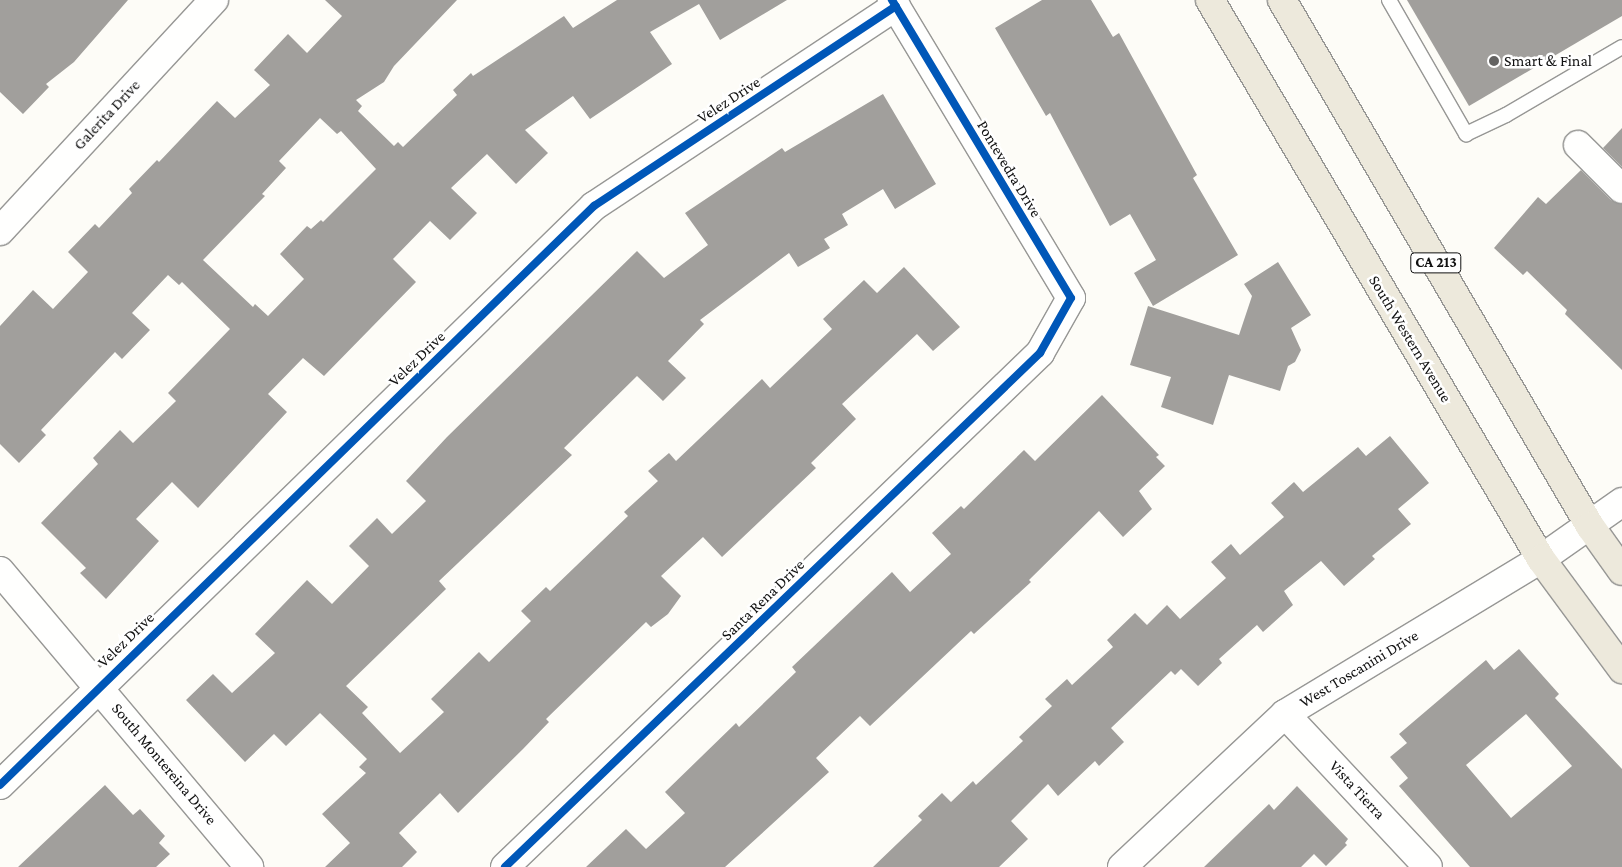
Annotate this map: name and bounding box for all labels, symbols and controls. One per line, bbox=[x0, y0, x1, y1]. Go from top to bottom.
place label: Smart & Final bbox=[1504, 51, 1592, 71]
marker: Smart & Final bbox=[1488, 55, 1500, 67]
street label: Velez Drive bbox=[694, 73, 764, 127]
street label: Galerita Drive bbox=[70, 76, 144, 154]
street label: Pontevedra Drive bbox=[973, 117, 1045, 221]
road number: CA 213 bbox=[1410, 250, 1462, 276]
street label: South Western Avenue bbox=[1364, 272, 1456, 406]
street label: Velez Drive bbox=[385, 327, 449, 391]
street label: Santa Rena Drive bbox=[717, 555, 809, 645]
street label: Velez Drive bbox=[94, 608, 158, 672]
street label: West Toscanini Drive bbox=[1296, 626, 1422, 712]
street label: South Montereina Drive bbox=[107, 699, 221, 829]
street label: Vista Tierra bbox=[1325, 757, 1389, 823]

